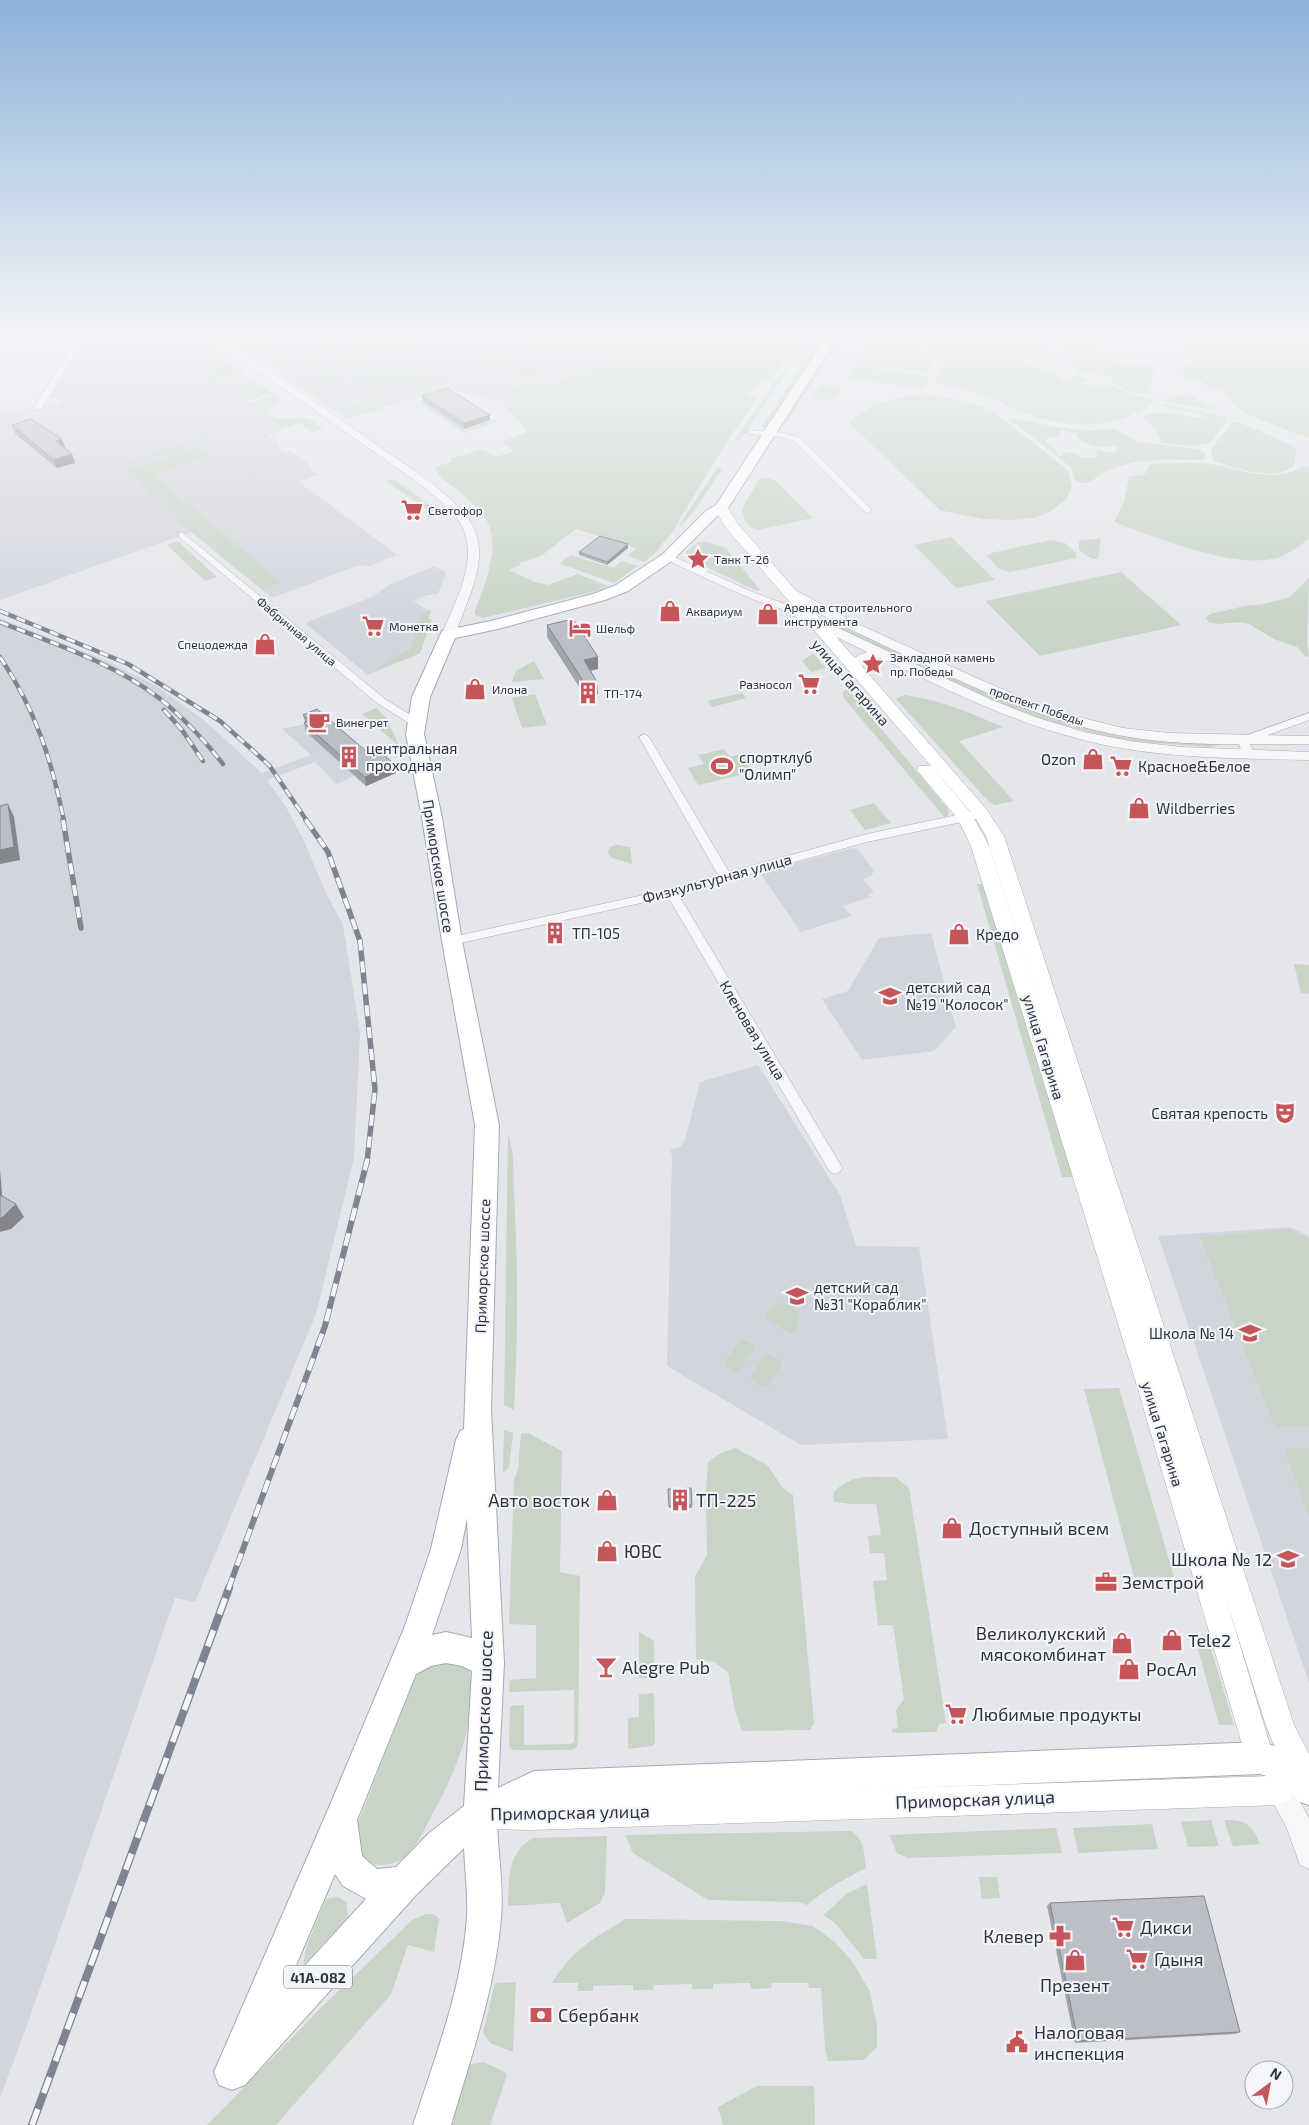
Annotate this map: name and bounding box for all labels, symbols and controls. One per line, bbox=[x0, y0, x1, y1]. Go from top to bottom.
supermarket icon: Светофор bbox=[399, 497, 425, 523]
place label: Светофор bbox=[428, 503, 483, 517]
place icon: Танк Т-26 bbox=[685, 546, 711, 572]
place label: Танк Т-26 bbox=[714, 552, 769, 566]
street label: Фабричная улица bbox=[254, 593, 340, 669]
shop icon: Аквариум bbox=[657, 598, 683, 624]
place label: Аренда строительного инструмента bbox=[784, 600, 912, 629]
shop icon: Аренда строительного инструмента bbox=[755, 601, 781, 627]
place label: Аквариум bbox=[686, 604, 743, 619]
supermarket icon: Монетка bbox=[360, 613, 386, 639]
hotel icon: Шельф bbox=[567, 615, 593, 641]
place label: Монетка bbox=[389, 619, 439, 633]
place label: Шельф bbox=[596, 621, 635, 635]
shop icon: Спецодежда bbox=[252, 631, 278, 657]
street label: улица Гагарина bbox=[808, 635, 894, 730]
place label: Спецодежда bbox=[177, 637, 248, 651]
place label: Закладной камень пр. Победы bbox=[890, 650, 995, 678]
place icon: Закладной камень пр. Победы bbox=[860, 651, 886, 677]
supermarket icon: Разносол bbox=[796, 671, 822, 697]
shop icon: Илона bbox=[462, 676, 488, 702]
place label: Разносол bbox=[739, 677, 792, 691]
building icon: ТП-174 bbox=[575, 680, 601, 706]
place label: Илона bbox=[492, 682, 528, 696]
street label: проспект Победы bbox=[988, 682, 1086, 728]
place label: ТП-174 bbox=[604, 686, 642, 700]
cafe icon: Винегрет bbox=[306, 709, 332, 735]
place label: Винегрет bbox=[336, 715, 389, 729]
place label: центральная проходная bbox=[366, 739, 457, 774]
building icon: центральная проходная bbox=[336, 744, 362, 770]
shop icon: Ozon bbox=[1080, 746, 1106, 772]
place label: спортклуб "Олимп" bbox=[739, 748, 813, 783]
place label: Ozon bbox=[1041, 750, 1076, 768]
sports icon: спортклуб "Олимп" bbox=[709, 753, 735, 779]
supermarket icon: Красное&Белое bbox=[1108, 753, 1134, 779]
place label: Красное&Белое bbox=[1138, 757, 1251, 775]
shop icon: Wildberries bbox=[1126, 795, 1152, 821]
street label: Приморское шоссе bbox=[420, 798, 458, 934]
place label: Wildberries bbox=[1156, 799, 1235, 817]
street label: Физкультурная улица bbox=[640, 849, 794, 908]
building icon: ТП-105 bbox=[542, 920, 568, 946]
shop icon: Кредо bbox=[946, 921, 972, 947]
place label: ТП-105 bbox=[572, 924, 620, 942]
place label: Кредо bbox=[976, 925, 1019, 943]
street label: Кленовая улица bbox=[715, 977, 790, 1083]
place label: детский сад №19 "Колосок" bbox=[906, 978, 1009, 1013]
school or university icon: детский сад №19 "Колосок" bbox=[877, 983, 903, 1009]
street label: улица Гагарина bbox=[1018, 992, 1069, 1102]
theatre icon: Святая крепость bbox=[1272, 1100, 1298, 1126]
place label: Святая крепость bbox=[1151, 1104, 1268, 1122]
street label: Приморское шоссе bbox=[471, 1198, 493, 1334]
place label: детский сад №31 "Кораблик" bbox=[814, 1278, 926, 1313]
school or university icon: детский сад №31 "Кораблик" bbox=[784, 1283, 810, 1309]
school or university icon: Школа № 14 bbox=[1237, 1320, 1263, 1346]
place label: Школа № 14 bbox=[1149, 1324, 1234, 1342]
street label: улица Гагарина bbox=[1137, 1379, 1188, 1489]
shop icon: Авто восток bbox=[594, 1487, 620, 1513]
building icon: ТП-225 bbox=[667, 1487, 693, 1513]
place label: Авто восток bbox=[488, 1489, 590, 1511]
place label: ТП-225 bbox=[696, 1489, 756, 1511]
shop icon: Доступный всем bbox=[939, 1515, 965, 1541]
place label: Доступный всем bbox=[969, 1517, 1109, 1539]
shop icon: ЮВС bbox=[594, 1538, 620, 1564]
place label: ЮВС bbox=[624, 1540, 662, 1562]
school or university icon: Школа № 12 bbox=[1275, 1546, 1301, 1572]
place label: Школа № 12 bbox=[1171, 1548, 1272, 1570]
office icon: Земстрой bbox=[1093, 1569, 1119, 1595]
place label: Земстрой bbox=[1122, 1571, 1204, 1593]
place label: Великолукский мясокомбинат bbox=[976, 1622, 1106, 1665]
shop icon: Tele2 bbox=[1159, 1627, 1185, 1653]
place label: Tele2 bbox=[1188, 1629, 1231, 1651]
street label: Приморское шоссе bbox=[469, 1630, 497, 1792]
shop icon: Великолукский мясокомбинат bbox=[1109, 1630, 1135, 1656]
bar icon: Alegre Pub bbox=[593, 1654, 619, 1680]
place label: Alegre Pub bbox=[622, 1656, 710, 1678]
shop icon: РосАл bbox=[1116, 1656, 1142, 1682]
place label: РосАл bbox=[1146, 1658, 1197, 1680]
supermarket icon: Любимые продукты bbox=[943, 1701, 969, 1727]
place label: Любимые продукты bbox=[972, 1703, 1141, 1725]
street label: Приморская улица bbox=[895, 1785, 1055, 1813]
street label: Приморская улица bbox=[490, 1800, 650, 1824]
supermarket icon: Дикси bbox=[1110, 1914, 1136, 1940]
place label: Дикси bbox=[1140, 1916, 1192, 1938]
pharmacy icon: Клевер bbox=[1047, 1923, 1073, 1949]
place label: Клевер bbox=[983, 1925, 1044, 1947]
supermarket icon: Гдыня bbox=[1124, 1946, 1150, 1972]
shop icon: Презент bbox=[1062, 1947, 1088, 1973]
place label: Гдыня bbox=[1154, 1948, 1204, 1970]
road number: 41А-082 bbox=[284, 1965, 352, 1988]
place label: Презент bbox=[1040, 1974, 1110, 1996]
bank icon: Сбербанк bbox=[528, 2002, 554, 2028]
place label: Сбербанк bbox=[558, 2004, 640, 2026]
place label: Налоговая инспекция bbox=[1034, 2021, 1125, 2064]
public building icon: Налоговая инспекция bbox=[1004, 2029, 1030, 2055]
north arrow bbox=[1244, 2060, 1294, 2110]
text: N bbox=[1267, 2064, 1285, 2083]

